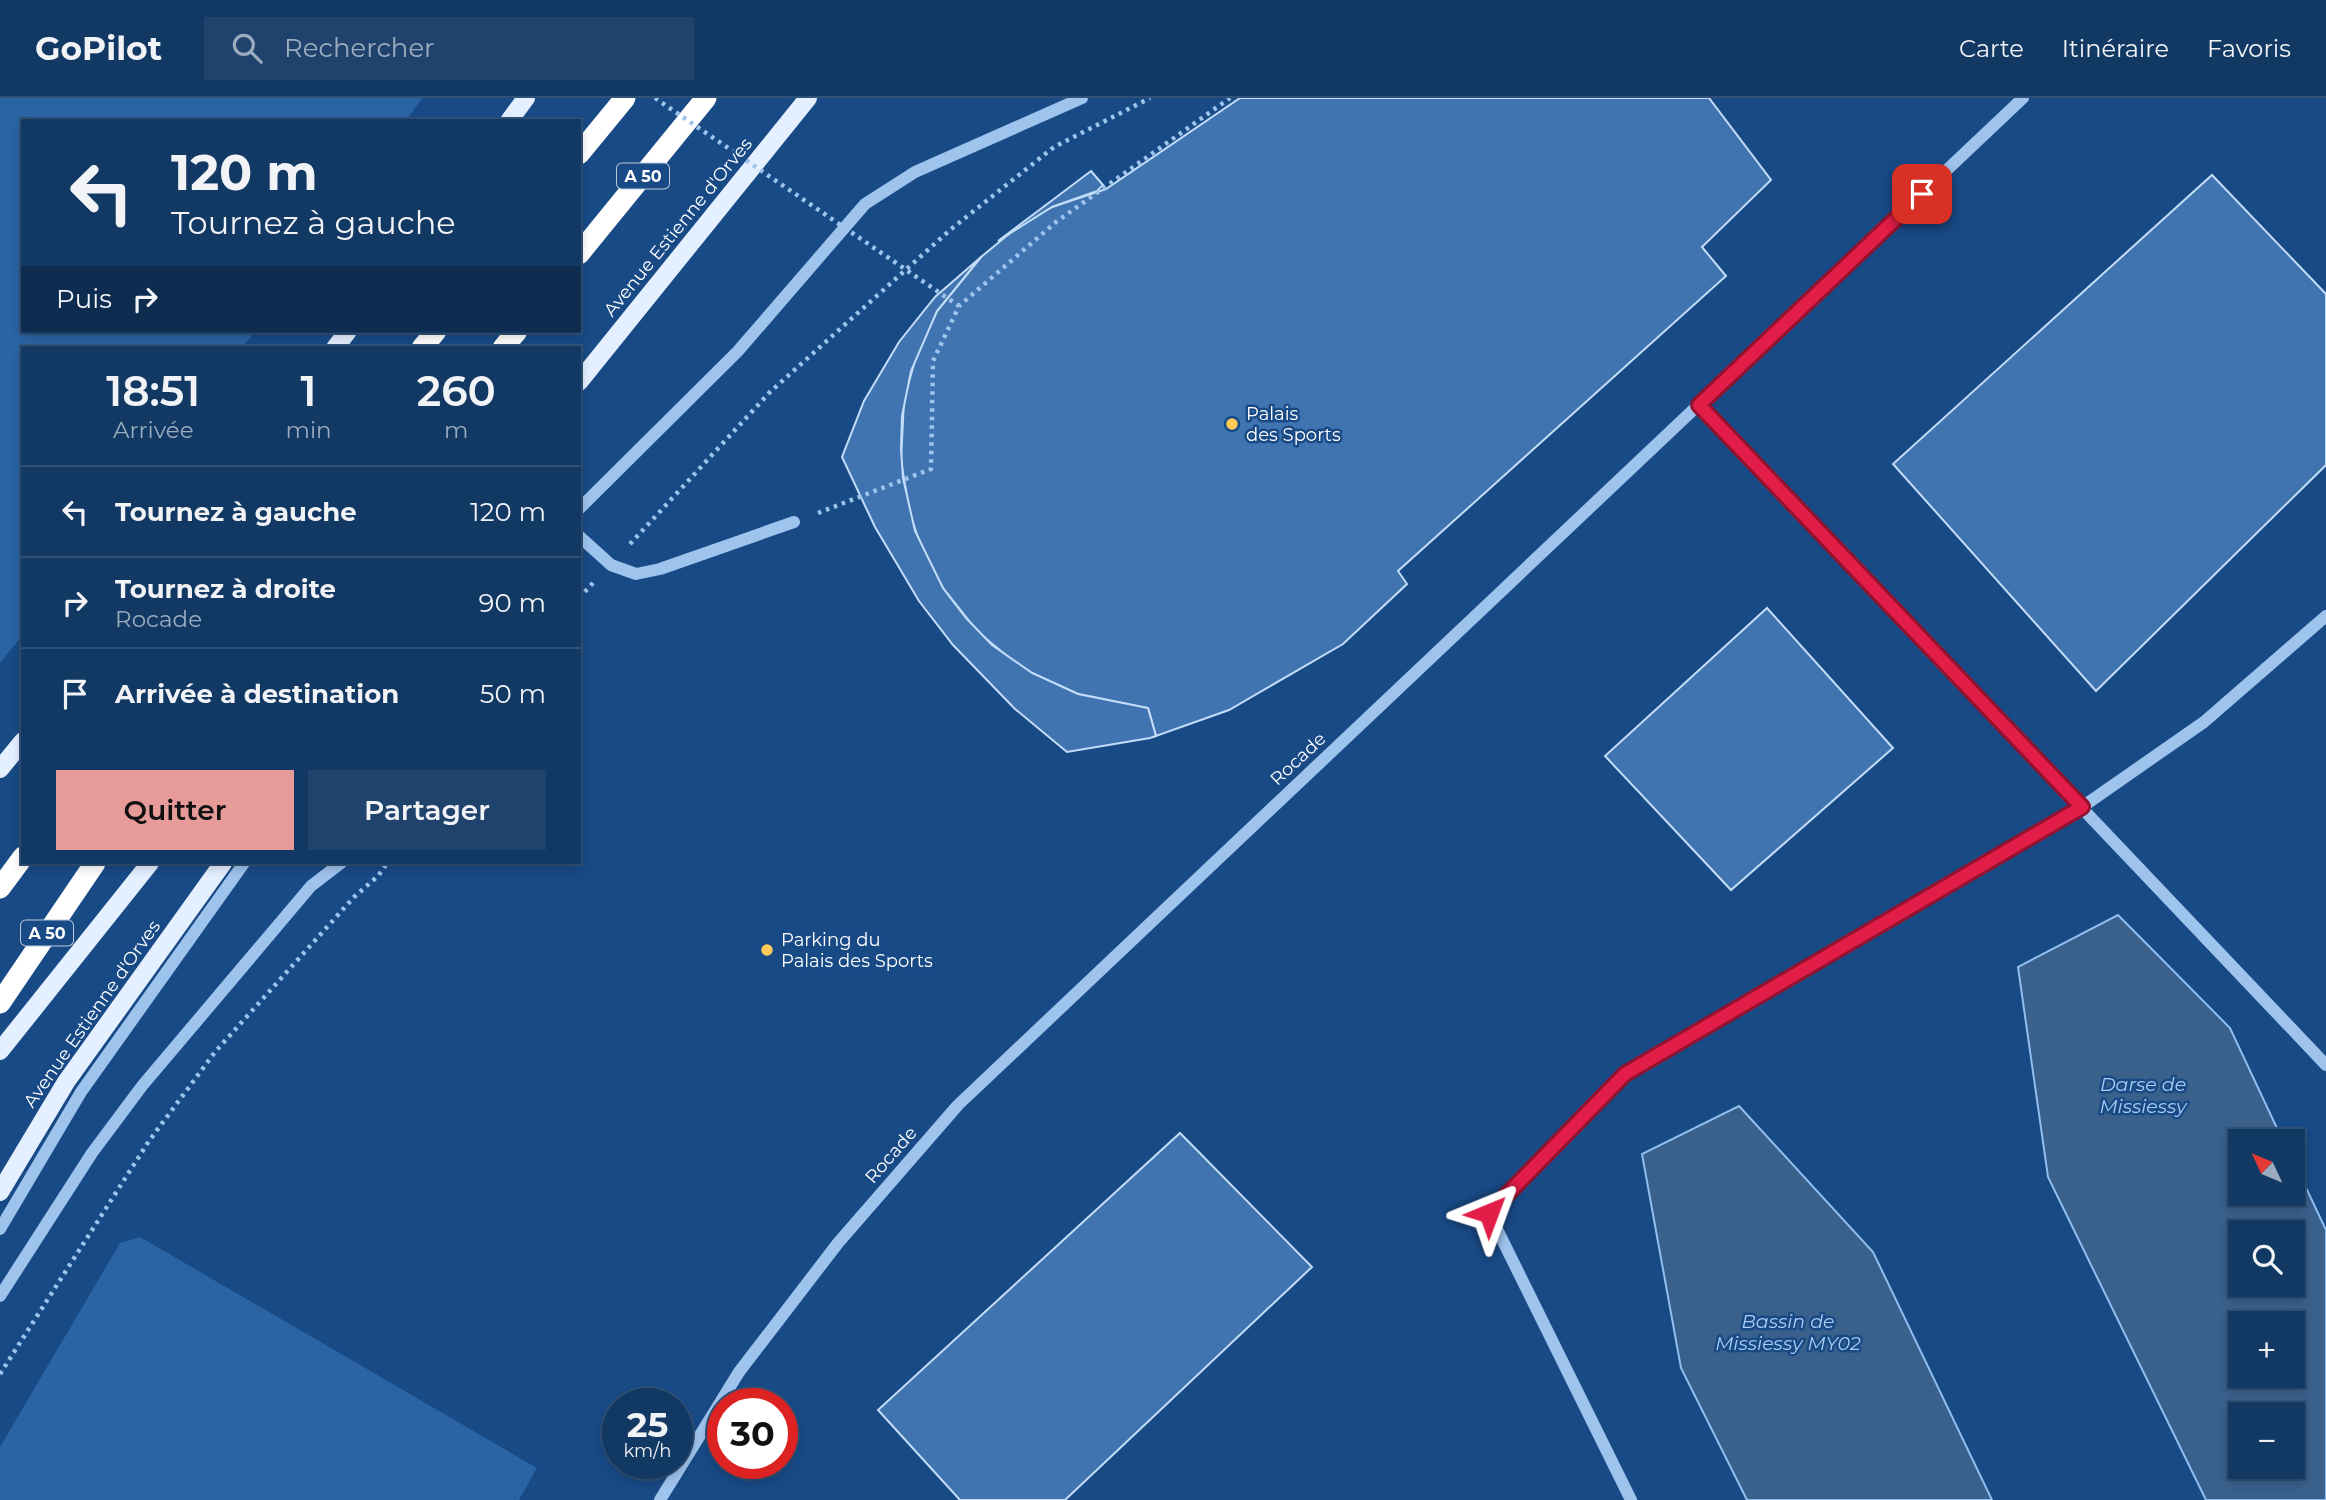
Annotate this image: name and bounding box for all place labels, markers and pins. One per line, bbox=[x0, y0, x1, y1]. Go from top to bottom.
pin bbox=[1892, 164, 1952, 224]
place label: Palais des Sports bbox=[1246, 403, 1341, 446]
marker: Palais des Sports bbox=[1224, 416, 1240, 432]
place label: Parking du Palais des Sports bbox=[781, 929, 933, 972]
marker: Parking du Palais des Sports bbox=[759, 942, 775, 958]

